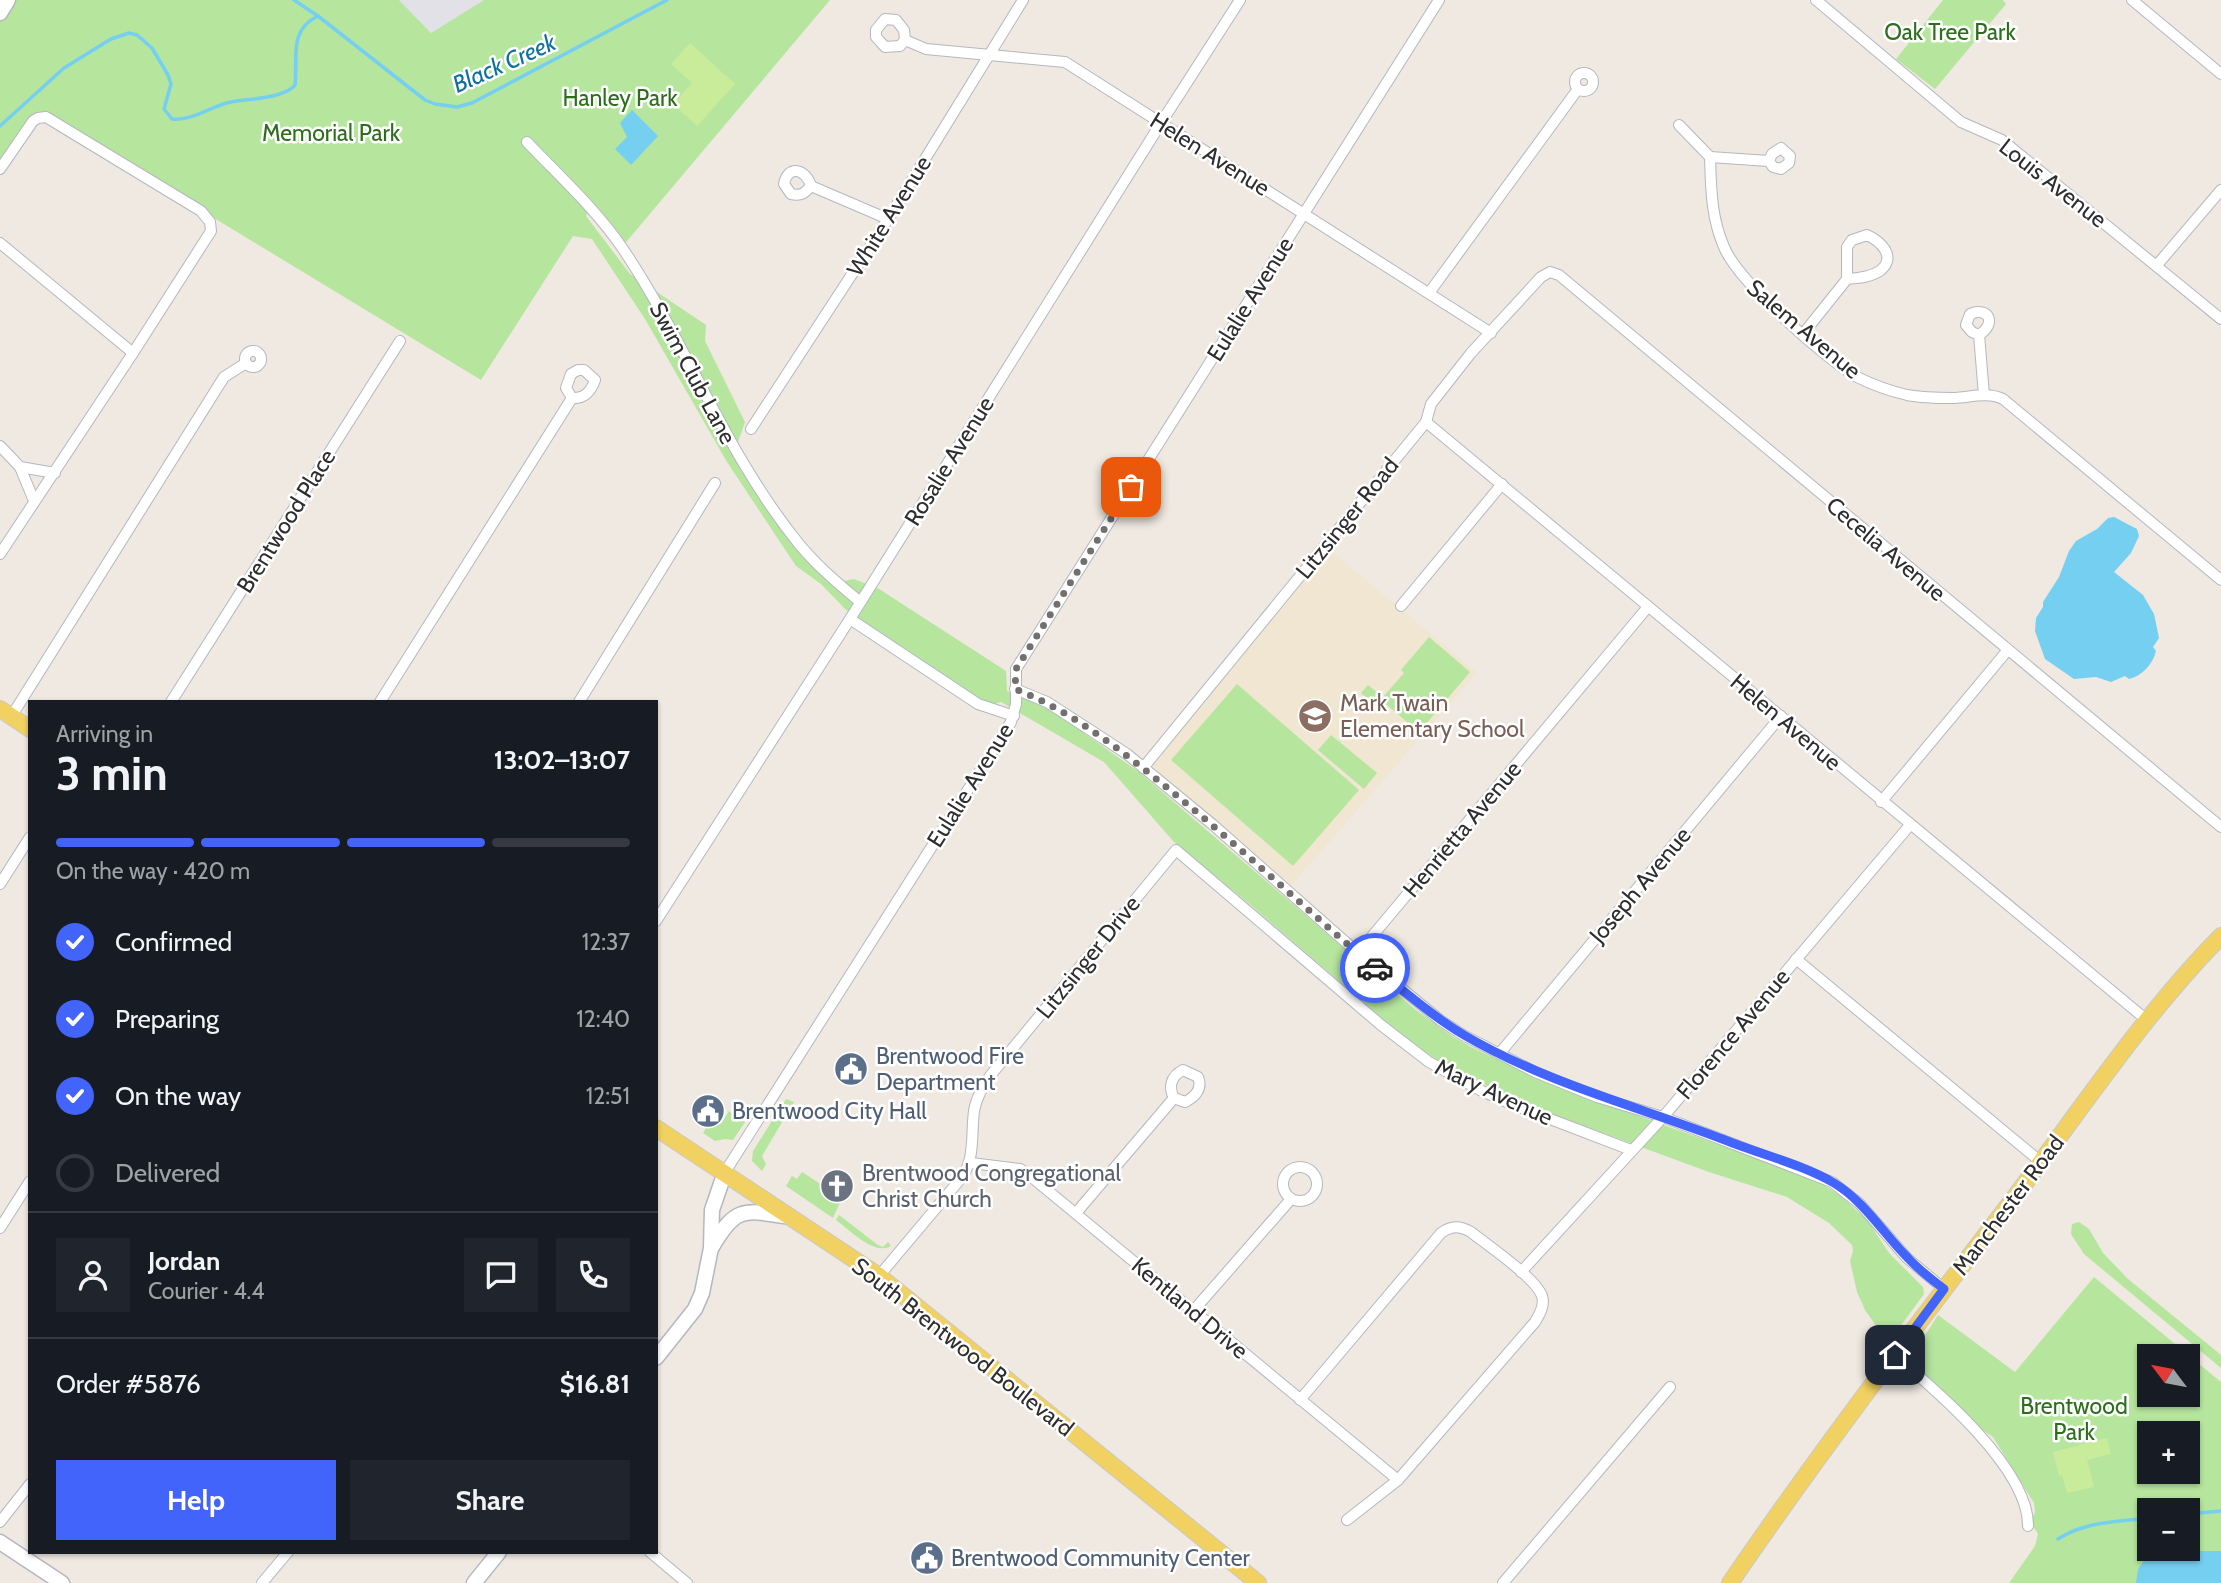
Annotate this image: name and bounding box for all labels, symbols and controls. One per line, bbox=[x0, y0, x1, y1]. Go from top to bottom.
park label: Oak Tree Park bbox=[1884, 18, 2016, 46]
water label: Black Creek bbox=[448, 27, 561, 99]
park label: Hanley Park bbox=[562, 84, 678, 112]
street label: Helen Avenue bbox=[1145, 106, 1275, 202]
park label: Memorial Park bbox=[262, 119, 401, 147]
street label: Louis Avenue bbox=[1994, 132, 2112, 234]
street label: White Avenue bbox=[841, 150, 937, 281]
street label: Eulalie Avenue bbox=[1201, 232, 1299, 366]
street label: Salem Avenue bbox=[1741, 273, 1867, 385]
street label: Swim Club Lane bbox=[644, 297, 742, 449]
street label: Rosalie Avenue bbox=[898, 391, 1000, 531]
street label: Brentwood Place bbox=[231, 444, 341, 598]
street label: Litzsinger Road bbox=[1290, 452, 1404, 584]
pin bbox=[1101, 457, 1161, 517]
icon: bag bbox=[1112, 468, 1150, 506]
street label: Cecelia Avenue bbox=[1821, 491, 1952, 607]
street label: Helen Avenue bbox=[1725, 668, 1847, 776]
place label: Mark Twain Elementary School bbox=[1340, 689, 1525, 743]
school or university icon: Mark Twain Elementary School bbox=[1296, 697, 1334, 735]
street label: Eulalie Avenue bbox=[921, 718, 1019, 852]
text: Arriving in bbox=[56, 720, 153, 748]
text: 13:02–13:07 bbox=[494, 744, 630, 776]
text: 3 min bbox=[56, 746, 168, 802]
street label: Henrietta Avenue bbox=[1397, 755, 1527, 903]
street label: Joseph Avenue bbox=[1583, 821, 1697, 949]
text: On the way · 420 m bbox=[56, 857, 250, 885]
street label: Litzsinger Drive bbox=[1030, 890, 1146, 1024]
icon: check bbox=[56, 923, 94, 961]
text: Confirmed bbox=[115, 926, 232, 958]
text: 12:37 bbox=[582, 928, 630, 956]
courier bbox=[1340, 933, 1410, 1003]
icon: car bbox=[1356, 949, 1394, 987]
street label: Florence Avenue bbox=[1670, 963, 1796, 1105]
icon: check bbox=[56, 1000, 94, 1038]
text: Preparing bbox=[115, 1003, 219, 1035]
text: 12:40 bbox=[576, 1005, 630, 1033]
place label: Brentwood Fire Department bbox=[876, 1042, 1024, 1096]
public building icon: Brentwood Fire Department bbox=[832, 1050, 870, 1088]
street label: Mary Avenue bbox=[1431, 1053, 1557, 1132]
icon: check bbox=[56, 1077, 94, 1115]
text: On the way bbox=[115, 1080, 241, 1112]
text: 12:51 bbox=[586, 1082, 630, 1110]
public building icon: Brentwood City Hall bbox=[689, 1092, 727, 1130]
place label: Brentwood City Hall bbox=[732, 1097, 927, 1125]
street label: Manchester Road bbox=[1946, 1129, 2070, 1281]
text: Delivered bbox=[115, 1157, 220, 1189]
place label: Brentwood Congregational Christ Church bbox=[862, 1159, 1122, 1213]
church icon: Brentwood Congregational Christ Church bbox=[818, 1167, 856, 1205]
button: person bbox=[56, 1238, 130, 1312]
button: chat bbox=[464, 1238, 538, 1312]
button: phone bbox=[556, 1238, 630, 1312]
text: Jordan bbox=[148, 1245, 220, 1277]
street label: Kentland Drive bbox=[1126, 1251, 1254, 1365]
street label: South Brentwood Boulevard bbox=[847, 1252, 1079, 1442]
text: Courier · 4.4 bbox=[148, 1277, 265, 1305]
pin bbox=[1865, 1325, 1925, 1385]
icon: home bbox=[1876, 1336, 1914, 1374]
north arrow bbox=[2137, 1344, 2200, 1407]
map controls bbox=[2137, 1344, 2200, 1561]
text: Order #5876 bbox=[56, 1368, 201, 1400]
text: $16.81 bbox=[560, 1368, 630, 1400]
park label: Brentwood Park bbox=[2020, 1392, 2128, 1446]
button: + bbox=[2137, 1421, 2200, 1484]
button: Help bbox=[56, 1460, 336, 1540]
button: Share bbox=[350, 1460, 630, 1540]
button: − bbox=[2137, 1498, 2200, 1561]
public building icon: Brentwood Community Center bbox=[908, 1539, 946, 1577]
place label: Brentwood Community Center bbox=[951, 1544, 1250, 1572]

